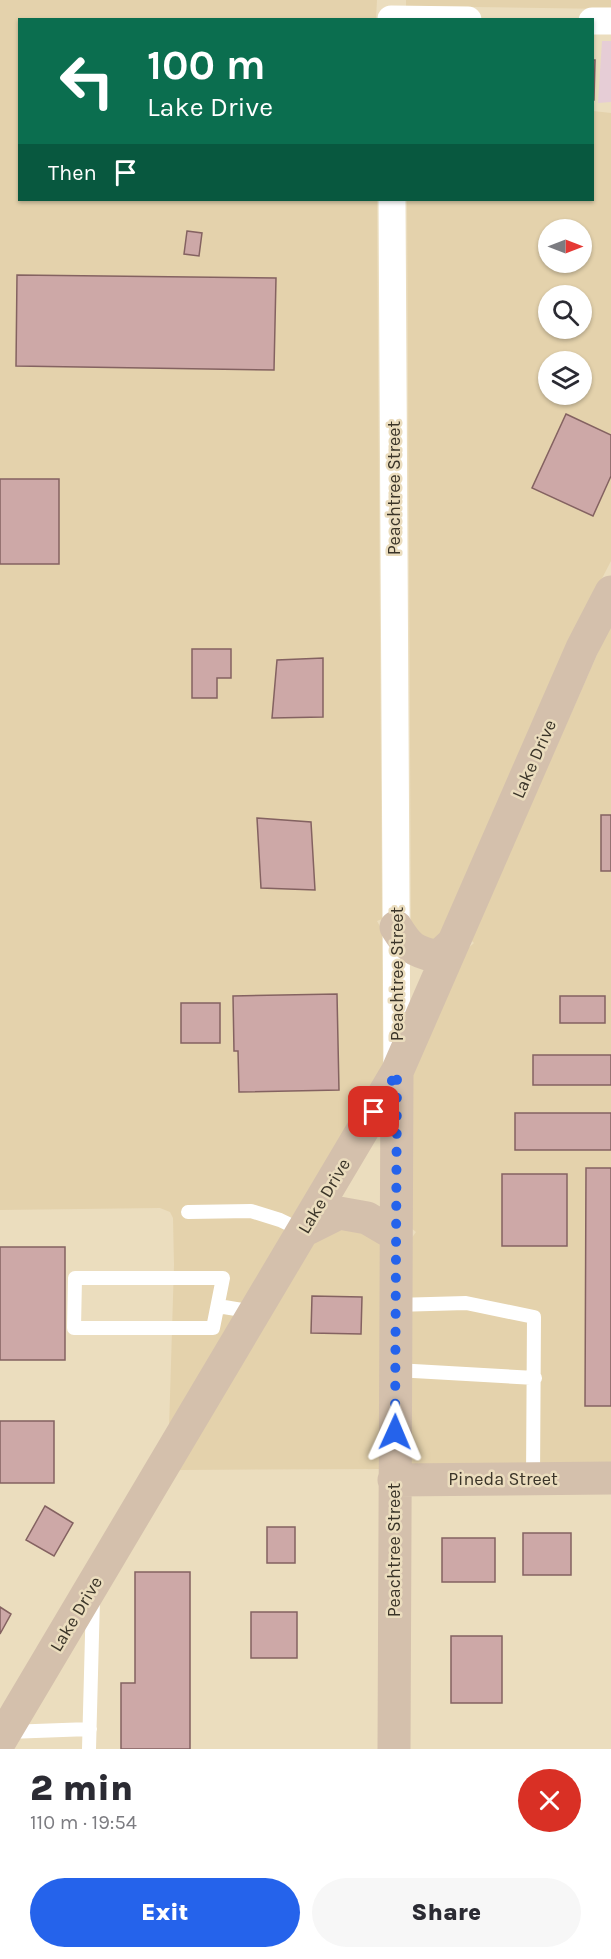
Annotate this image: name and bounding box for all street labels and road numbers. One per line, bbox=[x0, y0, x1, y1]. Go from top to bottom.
street label: Peachtree Street bbox=[383, 420, 405, 555]
street label: Lake Drive bbox=[507, 716, 561, 802]
street label: Peachtree Street bbox=[386, 906, 408, 1041]
street label: Lake Drive bbox=[293, 1154, 355, 1238]
street label: Pineda Street bbox=[448, 1468, 558, 1490]
street label: Peachtree Street bbox=[383, 1482, 405, 1617]
street label: Lake Drive bbox=[45, 1572, 107, 1656]

